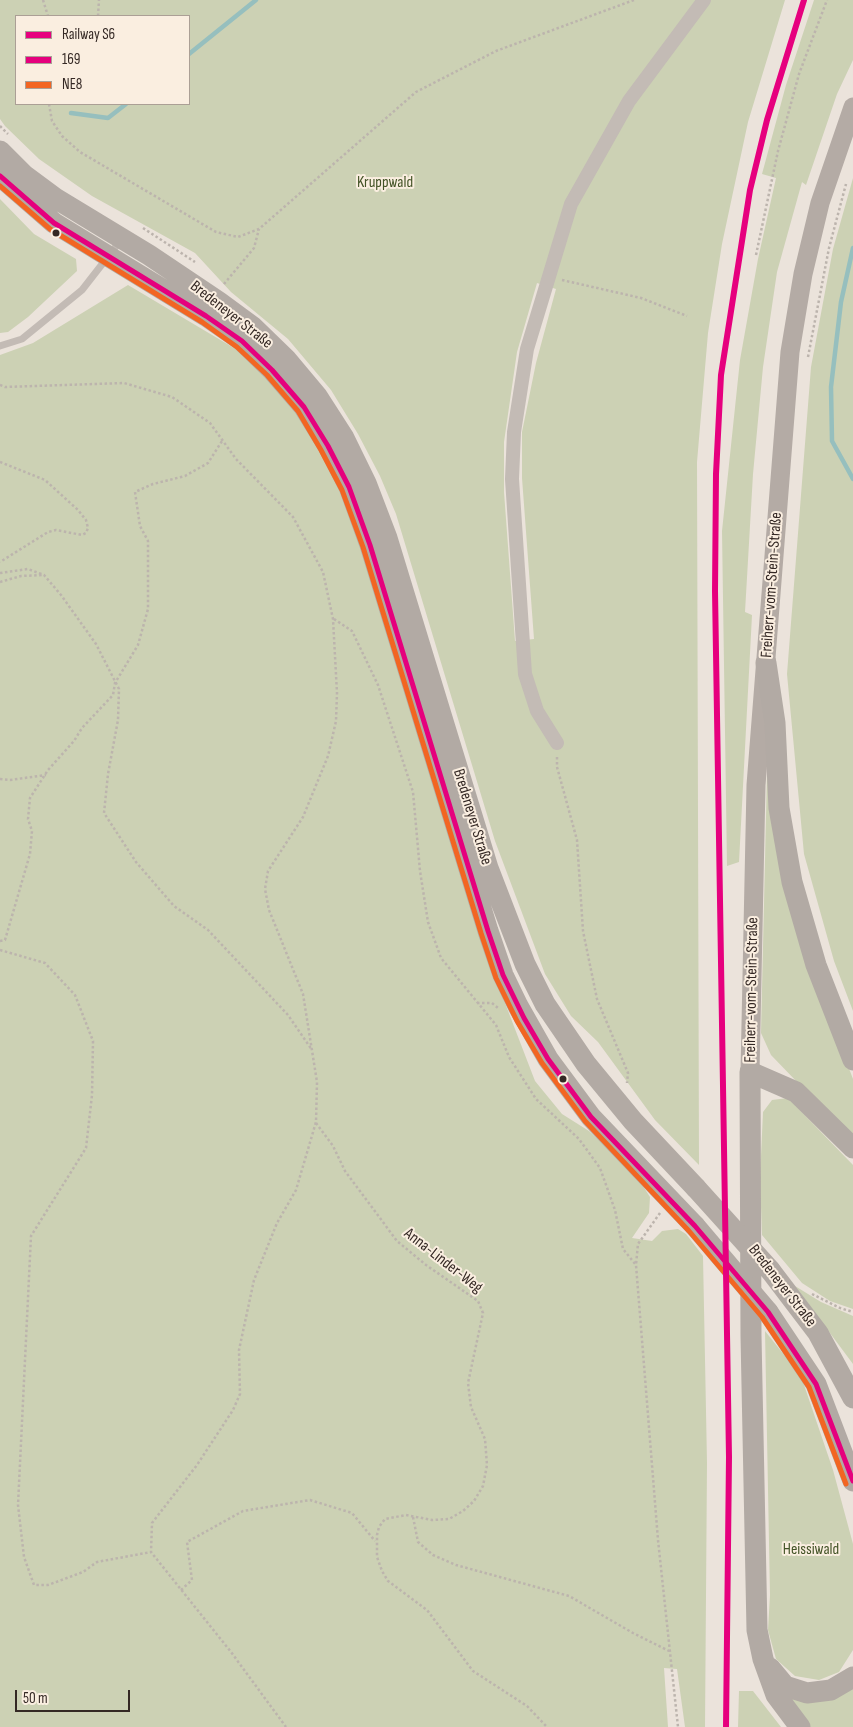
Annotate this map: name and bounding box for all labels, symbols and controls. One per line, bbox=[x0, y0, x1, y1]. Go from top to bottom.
legend bbox=[15, 15, 190, 105]
text: Railway S6 bbox=[62, 25, 115, 44]
text: 169 bbox=[62, 50, 80, 69]
text: NE8 bbox=[62, 75, 82, 94]
park label: Kruppwald bbox=[357, 173, 413, 193]
unlabelled marker bbox=[51, 228, 61, 238]
street label: Bredeneyer Straße bbox=[186, 277, 276, 353]
street label: Freiherr-vom-Stein-Straße bbox=[757, 512, 787, 658]
street label: Bredeneyer Straße bbox=[448, 767, 496, 867]
street label: Freiherr-vom-Stein-Straße bbox=[741, 917, 763, 1063]
unlabelled marker bbox=[558, 1074, 568, 1084]
street label: Anna-Linder-Weg bbox=[400, 1224, 486, 1298]
street label: Bredeneyer Straße bbox=[744, 1241, 820, 1331]
park label: Heissiwald bbox=[783, 1540, 839, 1560]
scale bar bbox=[18, 1680, 132, 1712]
text: 50 m bbox=[23, 1689, 48, 1708]

